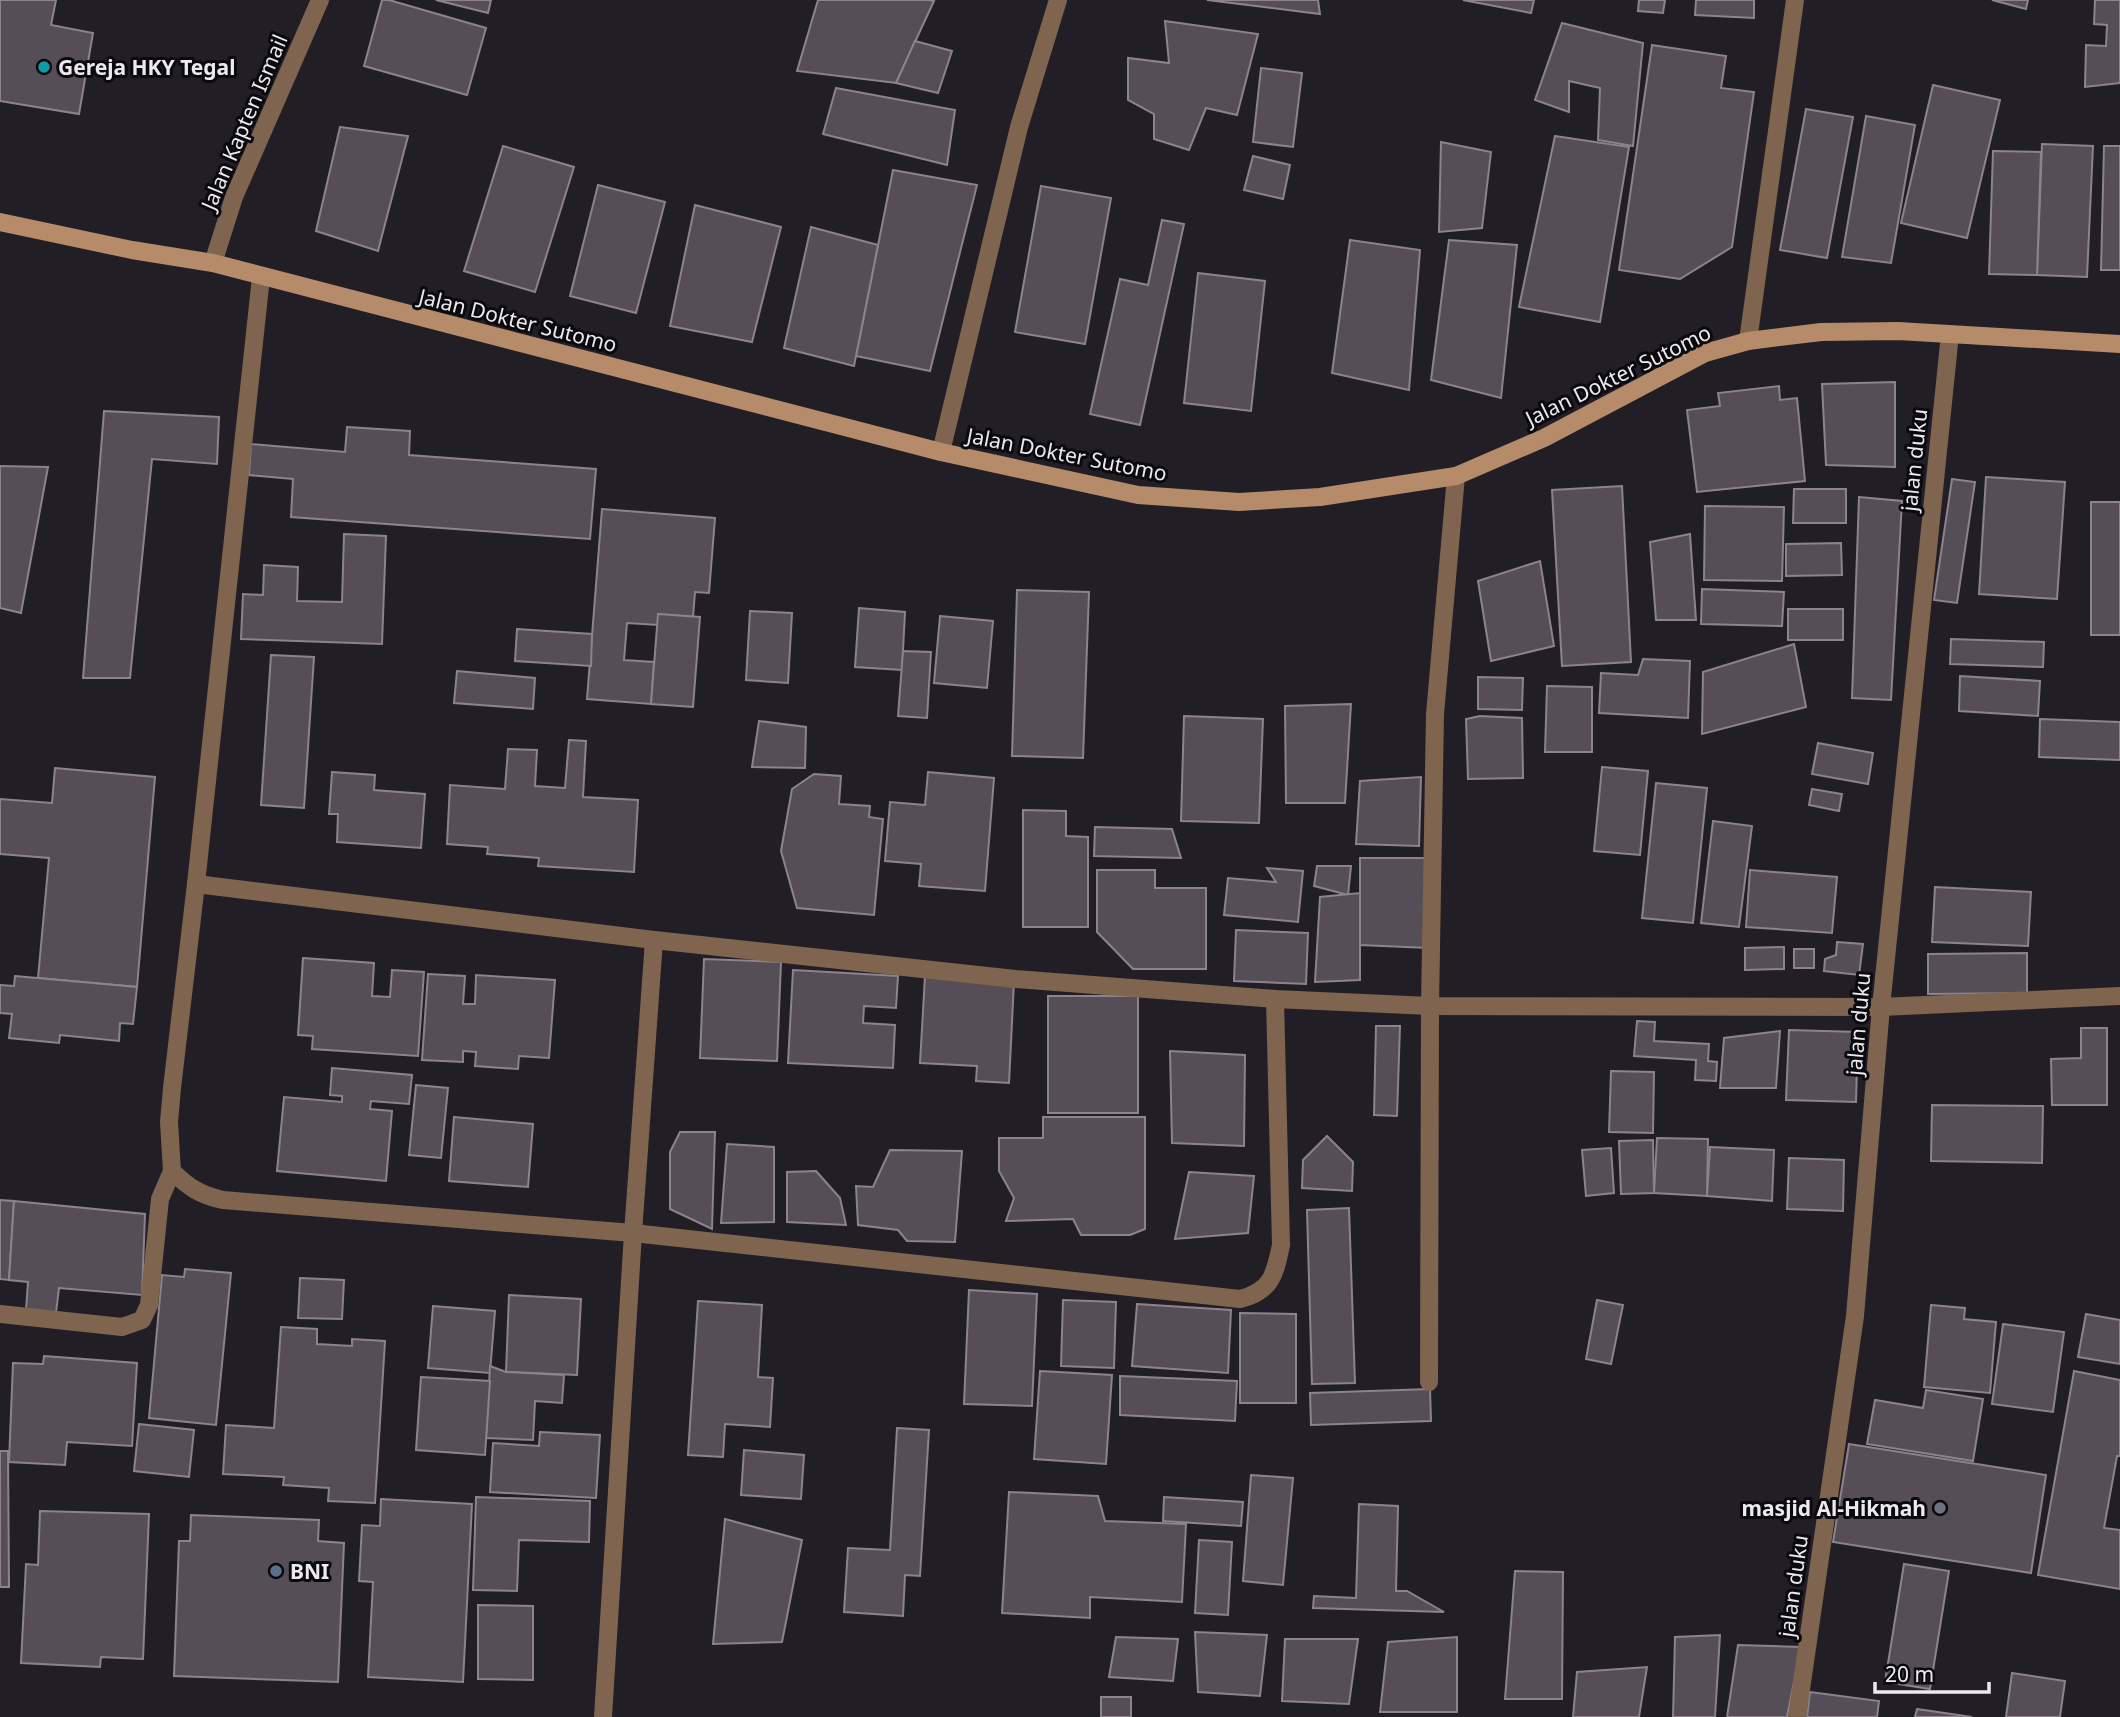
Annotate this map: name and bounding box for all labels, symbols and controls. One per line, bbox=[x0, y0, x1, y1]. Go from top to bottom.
street label: Jalan Kapten Ismail bbox=[194, 30, 294, 216]
place label: Gereja HKY Tegal bbox=[58, 53, 235, 81]
marker: Gereja HKY Tegal bbox=[36, 59, 52, 75]
street label: Jalan Dokter Sutomo bbox=[414, 281, 620, 358]
street label: Jalan Dokter Sutomo bbox=[1519, 318, 1715, 433]
street label: jalan duku bbox=[1894, 407, 1933, 515]
street label: Jalan Dokter Sutomo bbox=[963, 420, 1169, 487]
street label: jalan duku bbox=[1839, 972, 1876, 1078]
place label: masjid Al-Hikmah bbox=[1742, 1494, 1926, 1522]
marker: masjid Al-Hikmah bbox=[1932, 1500, 1948, 1516]
street label: jalan duku bbox=[1772, 1533, 1814, 1641]
place label: BNI bbox=[290, 1557, 329, 1585]
marker: BNI bbox=[268, 1563, 284, 1579]
scale bar bbox=[1875, 1650, 1989, 1694]
text: 20 m bbox=[1885, 1660, 1934, 1688]

